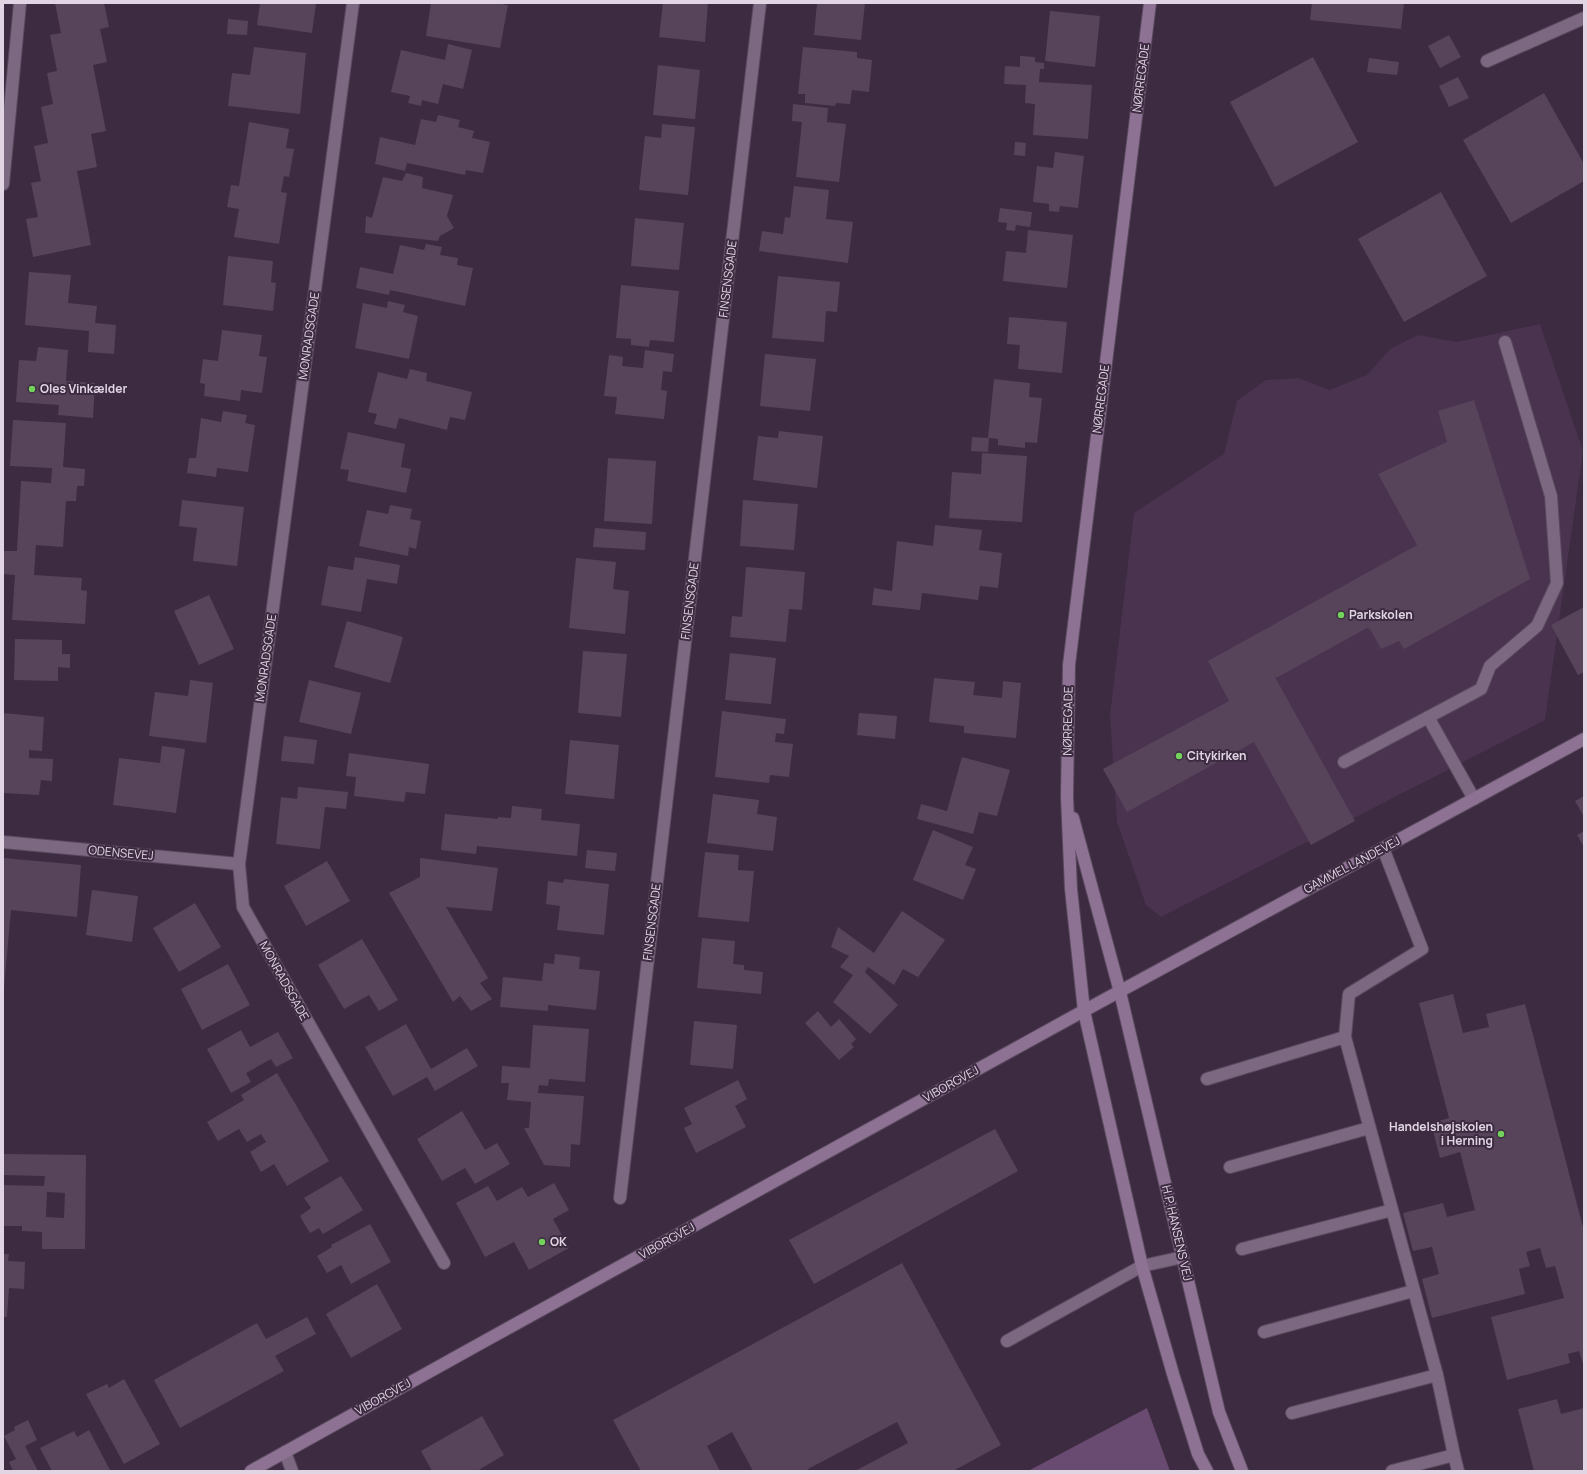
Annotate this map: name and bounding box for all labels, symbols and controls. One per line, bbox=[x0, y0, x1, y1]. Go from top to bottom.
street label: NØRREGADE bbox=[1128, 42, 1153, 113]
street label: FINSENSGADE bbox=[714, 239, 741, 319]
street label: MONRADSGADE bbox=[294, 291, 323, 381]
street label: NØRREGADE bbox=[1088, 363, 1113, 434]
place label: Oles Vinkælder bbox=[40, 380, 127, 397]
marker: Oles Vinkælder bbox=[27, 384, 37, 394]
street label: FINSENSGADE bbox=[676, 561, 703, 641]
place label: Parkskolen bbox=[1349, 606, 1413, 623]
marker: Parkskolen bbox=[1336, 610, 1346, 620]
street label: MONRADSGADE bbox=[251, 613, 280, 703]
street label: NØRREGADE bbox=[1058, 686, 1077, 756]
place label: Citykirken bbox=[1187, 747, 1246, 764]
marker: Citykirken bbox=[1174, 751, 1184, 761]
street label: GAMMEL LANDEVEJ bbox=[1300, 832, 1403, 897]
street label: ODENSEVEJ bbox=[88, 841, 155, 864]
street label: FINSENSGADE bbox=[638, 882, 665, 962]
street label: MONRADSGADE bbox=[256, 938, 313, 1024]
street label: VIBORGVEJ bbox=[920, 1061, 982, 1106]
place label: Handelshøjskolen i Herning bbox=[1389, 1118, 1493, 1149]
marker: Handelshøjskolen i Herning bbox=[1496, 1129, 1506, 1139]
street label: H.P. HANSENS VEJ bbox=[1158, 1183, 1197, 1283]
street label: VIBORGVEJ bbox=[636, 1218, 698, 1263]
place label: OK bbox=[550, 1233, 567, 1250]
marker: OK bbox=[537, 1237, 547, 1247]
street label: VIBORGVEJ bbox=[352, 1374, 414, 1419]

